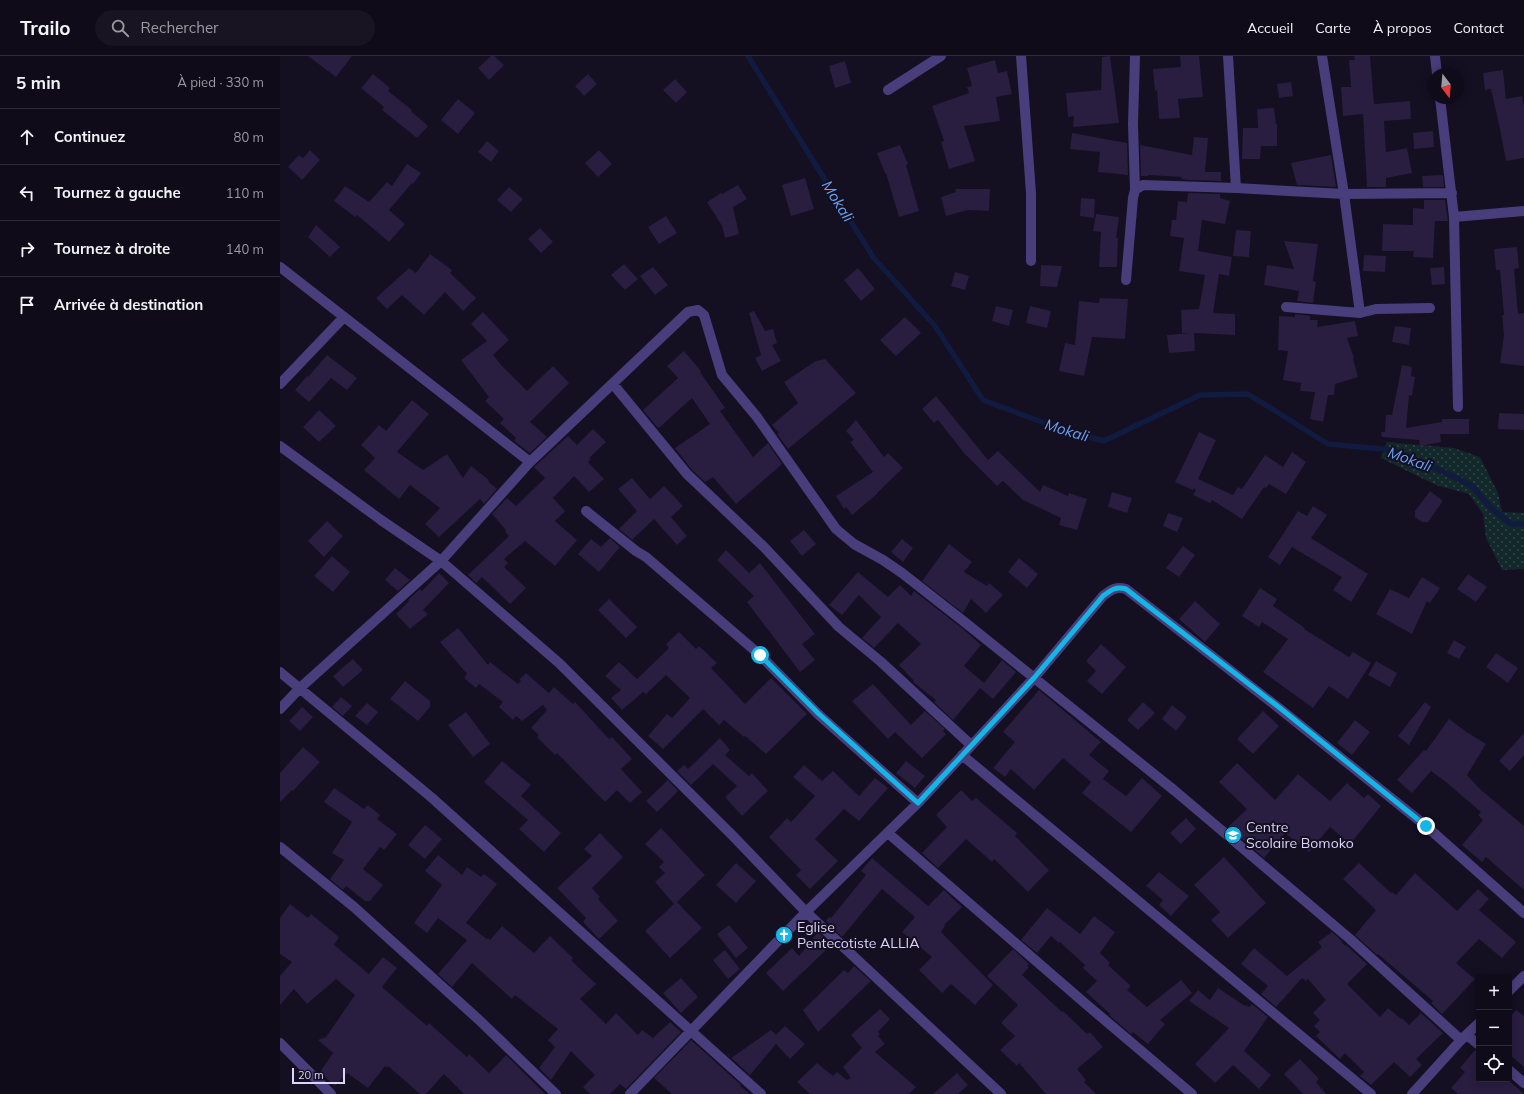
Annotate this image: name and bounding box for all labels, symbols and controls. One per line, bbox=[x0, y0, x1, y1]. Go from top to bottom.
search box bbox=[95, 10, 375, 46]
text: Trailo bbox=[20, 16, 71, 40]
icon: search bbox=[109, 17, 131, 39]
text: Rechercher bbox=[141, 18, 219, 37]
text: Accueil bbox=[1247, 19, 1293, 37]
text: Carte bbox=[1315, 19, 1351, 37]
text: À propos bbox=[1373, 19, 1432, 37]
text: Contact bbox=[1454, 19, 1504, 37]
north arrow bbox=[1428, 68, 1464, 104]
text: 5 min bbox=[16, 72, 61, 93]
text: À pied · 330 m bbox=[177, 74, 264, 90]
icon: ahead bbox=[16, 126, 38, 148]
text: Continuez bbox=[54, 127, 125, 146]
text: 80 m bbox=[234, 129, 264, 145]
water label: Mokali bbox=[818, 177, 858, 226]
icon: left bbox=[16, 182, 38, 204]
text: Tournez à gauche bbox=[54, 183, 181, 202]
text: 110 m bbox=[226, 185, 264, 201]
icon: right bbox=[16, 238, 38, 260]
text: Tournez à droite bbox=[54, 239, 170, 258]
text: 140 m bbox=[226, 241, 264, 257]
icon: arrive bbox=[16, 294, 38, 316]
text: Arrivée à destination bbox=[54, 295, 203, 314]
water label: Mokali bbox=[1043, 414, 1092, 446]
water label: Mokali bbox=[1385, 442, 1435, 476]
route start bbox=[751, 646, 769, 664]
route end bbox=[1417, 817, 1435, 835]
place label: Centre Scolaire Bomoko bbox=[1246, 818, 1354, 852]
school or university icon: Centre Scolaire Bomoko bbox=[1223, 825, 1243, 845]
place label: Eglise Pentecotiste ALLIA bbox=[797, 918, 920, 952]
church icon: Eglise Pentecotiste ALLIA bbox=[774, 925, 794, 945]
map controls bbox=[1476, 974, 1512, 1082]
button: + bbox=[1476, 974, 1512, 1010]
button: − bbox=[1476, 1010, 1512, 1046]
button: locate bbox=[1476, 1046, 1512, 1082]
scale bar bbox=[292, 1066, 345, 1085]
text: 20 m bbox=[298, 1068, 324, 1082]

